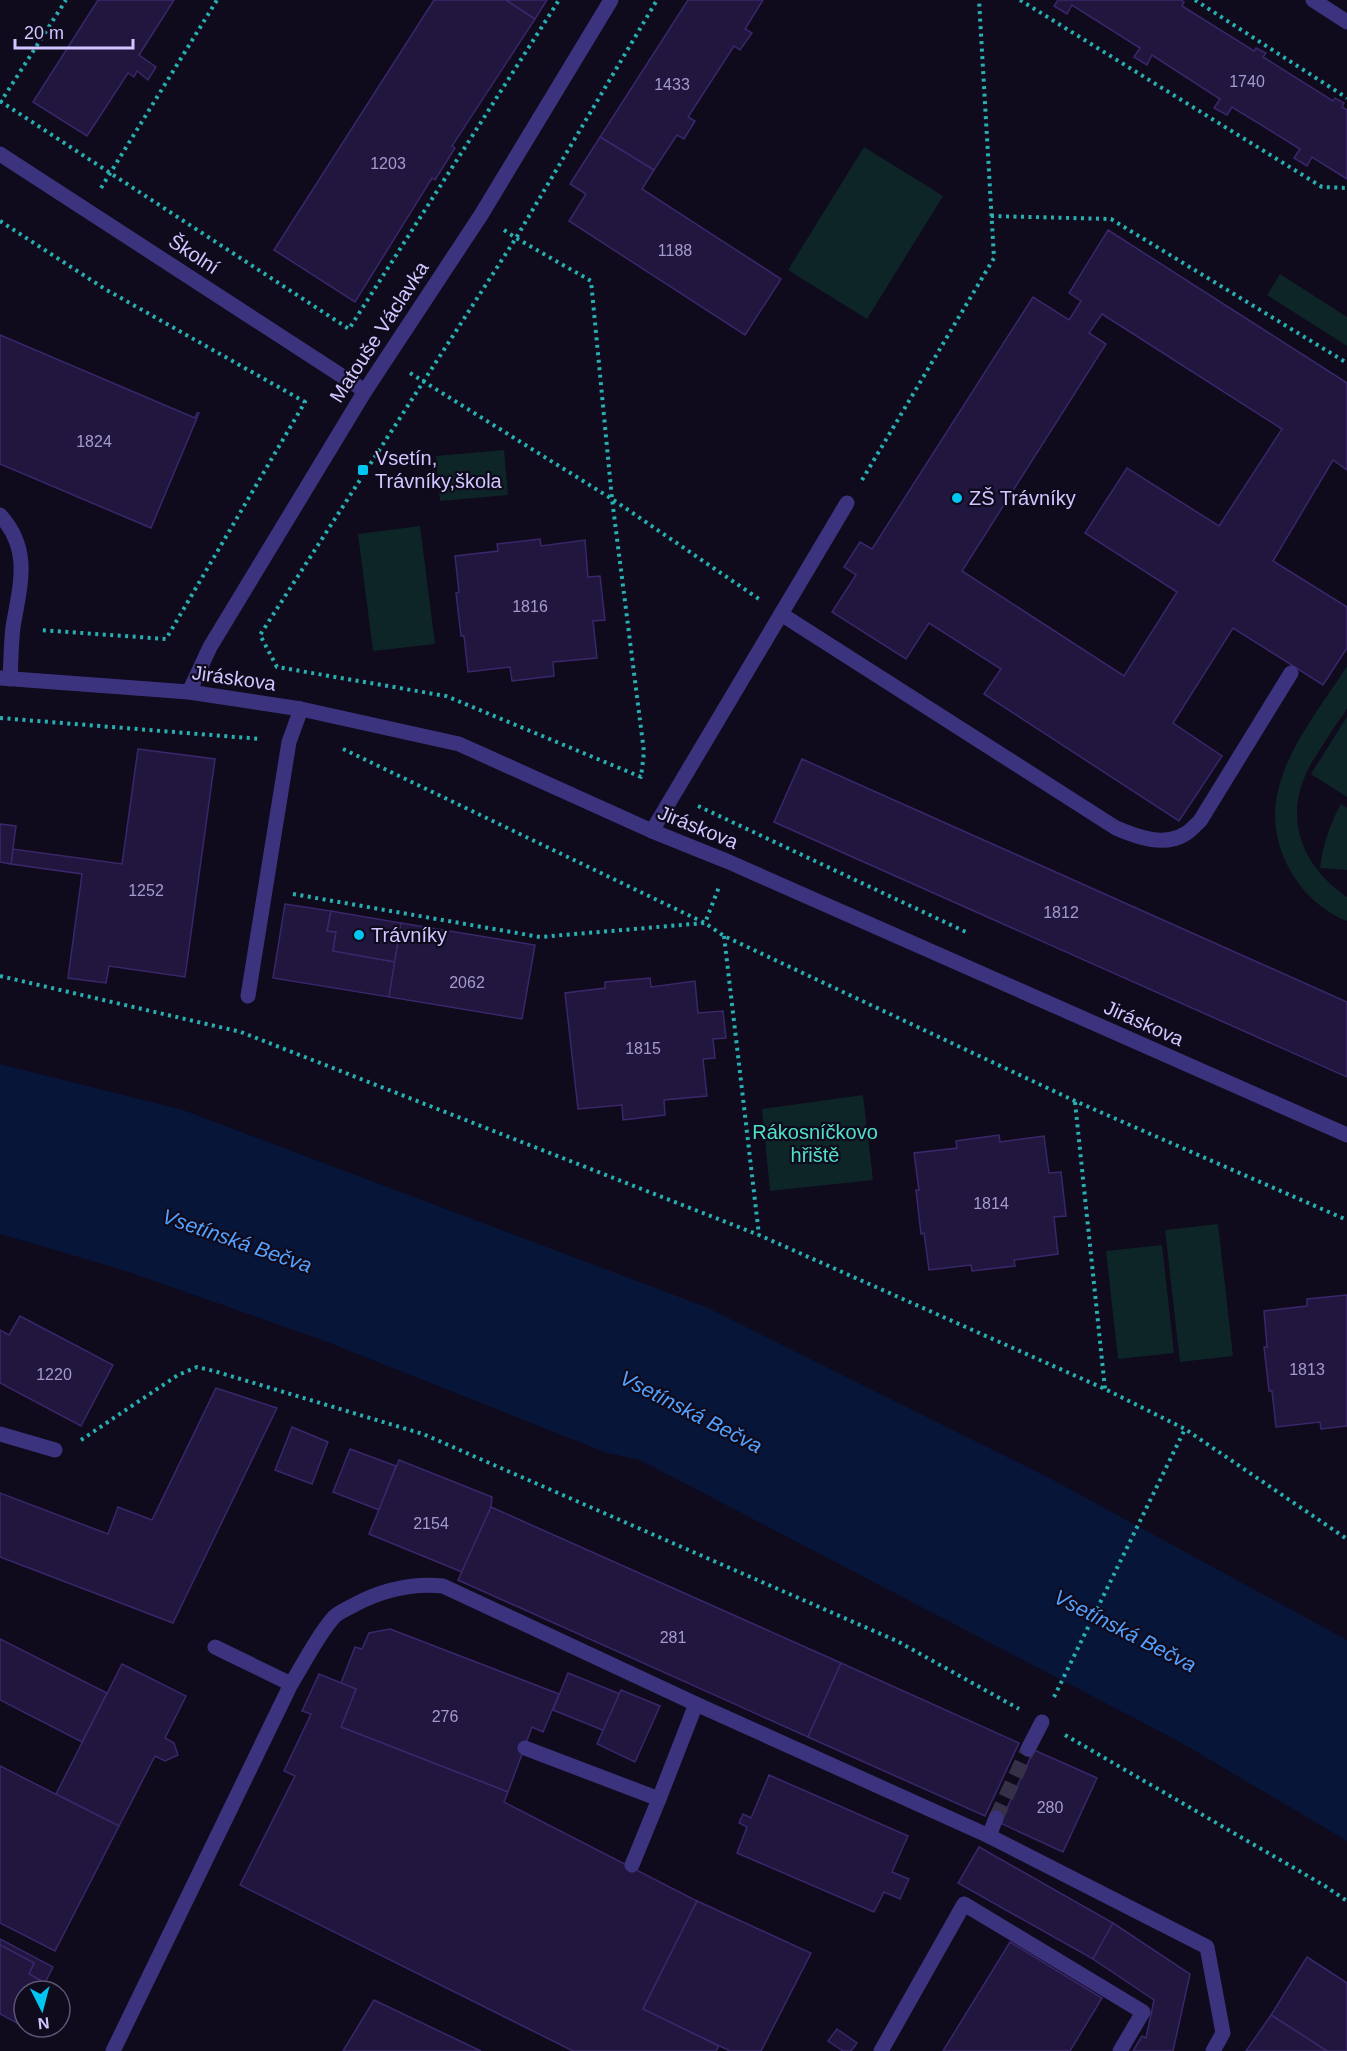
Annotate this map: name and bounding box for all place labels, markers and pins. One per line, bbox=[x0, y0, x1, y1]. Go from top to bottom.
place label: Vsetín, Trávníky,škola bbox=[375, 447, 503, 492]
marker: Vsetín, Trávníky,škola bbox=[356, 463, 370, 477]
place label: ZŠ Trávníky bbox=[969, 487, 1076, 509]
marker: ZŠ Trávníky bbox=[950, 491, 964, 505]
place label: Trávníky bbox=[371, 924, 447, 946]
marker: Trávníky bbox=[352, 928, 366, 942]

